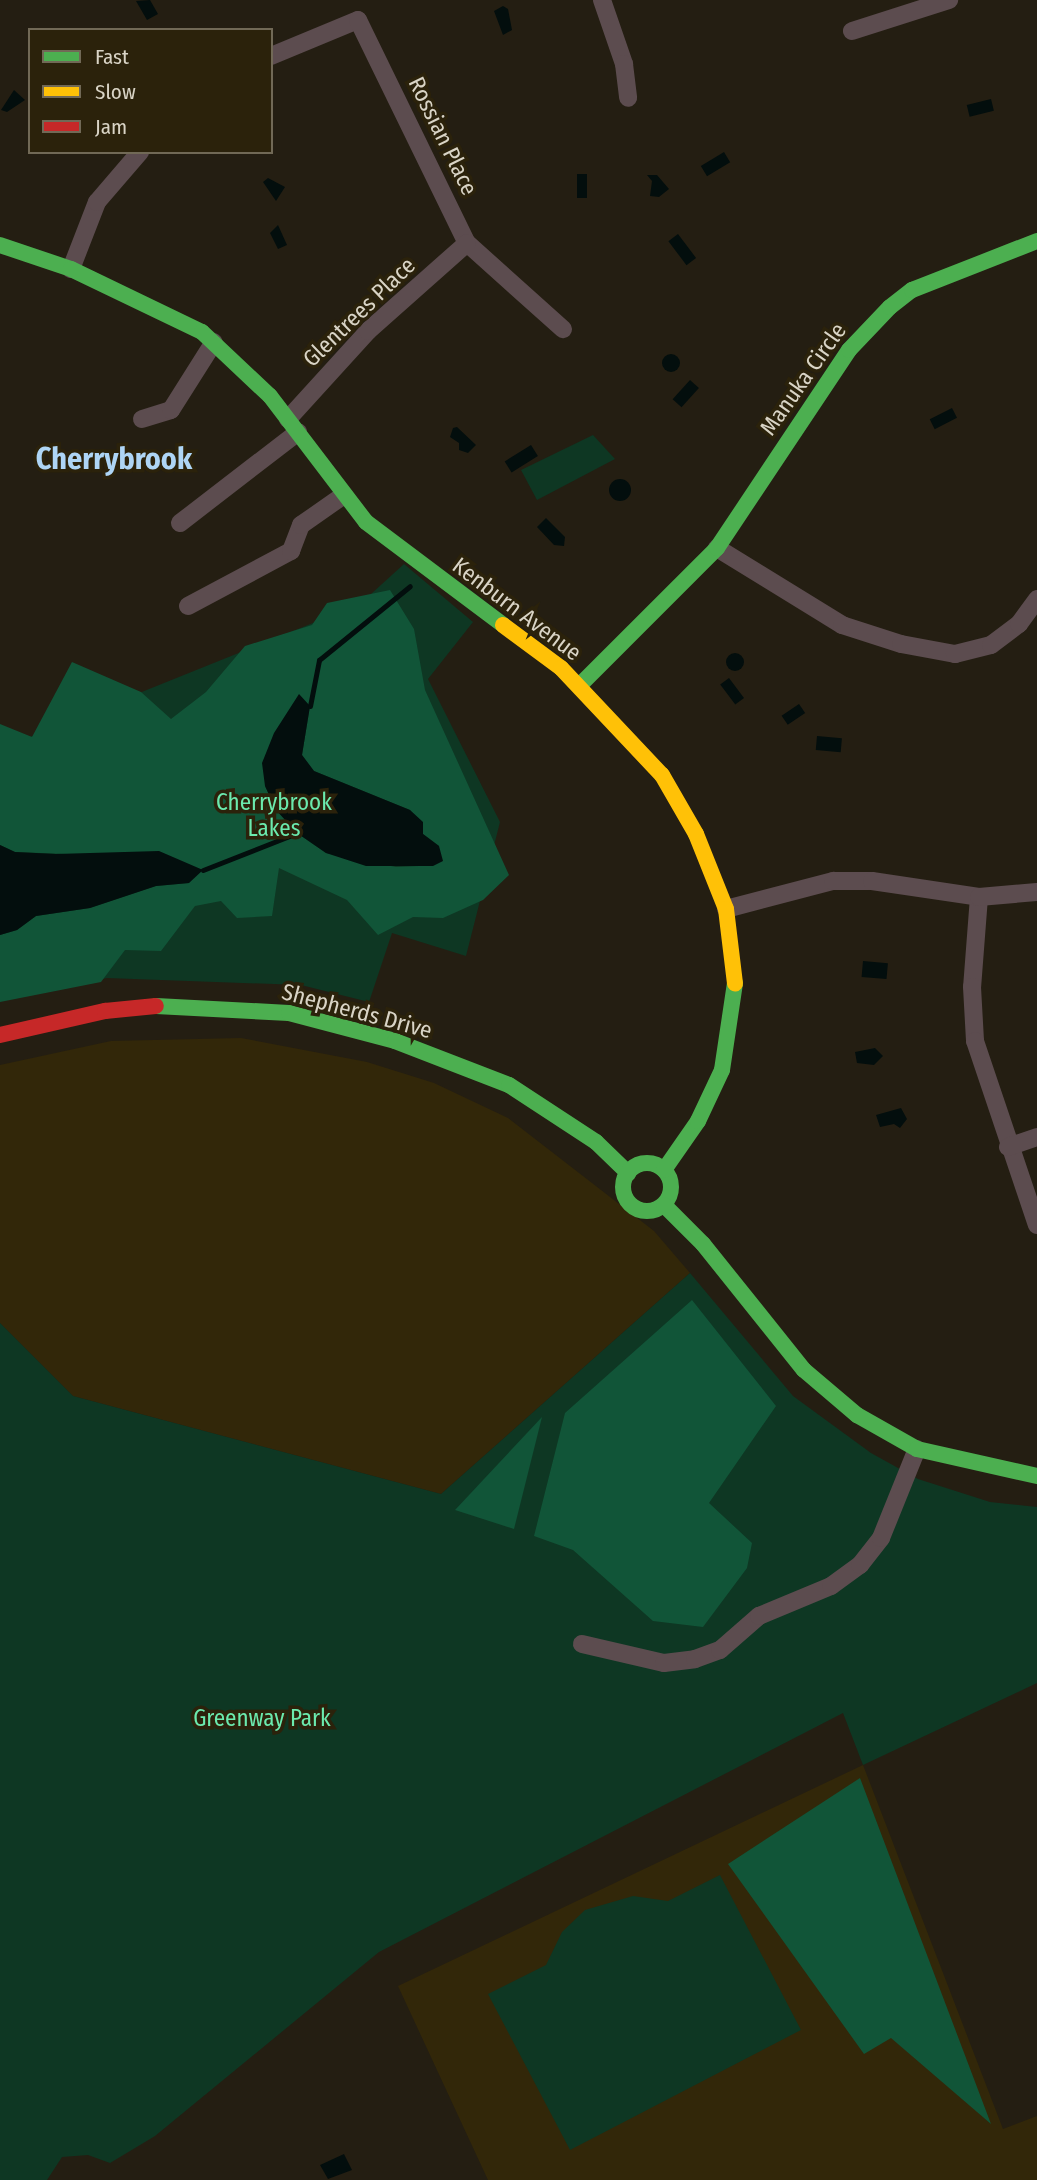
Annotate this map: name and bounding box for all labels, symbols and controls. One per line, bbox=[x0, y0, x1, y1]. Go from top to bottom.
legend bbox=[28, 28, 273, 154]
text: Fast bbox=[95, 44, 129, 70]
street label: Rossian Place bbox=[403, 72, 483, 200]
text: Slow bbox=[95, 79, 136, 105]
text: Jam bbox=[95, 114, 127, 140]
street label: Glentrees Place bbox=[297, 252, 421, 372]
street label: Manuka Circle bbox=[754, 317, 852, 441]
district label: Cherrybrook bbox=[36, 441, 192, 477]
street label: Kenburn Avenue bbox=[447, 552, 587, 666]
park label: Cherrybrook Lakes bbox=[216, 788, 332, 842]
street label: Shepherds Drive bbox=[279, 978, 435, 1044]
park label: Greenway Park bbox=[193, 1704, 331, 1732]

